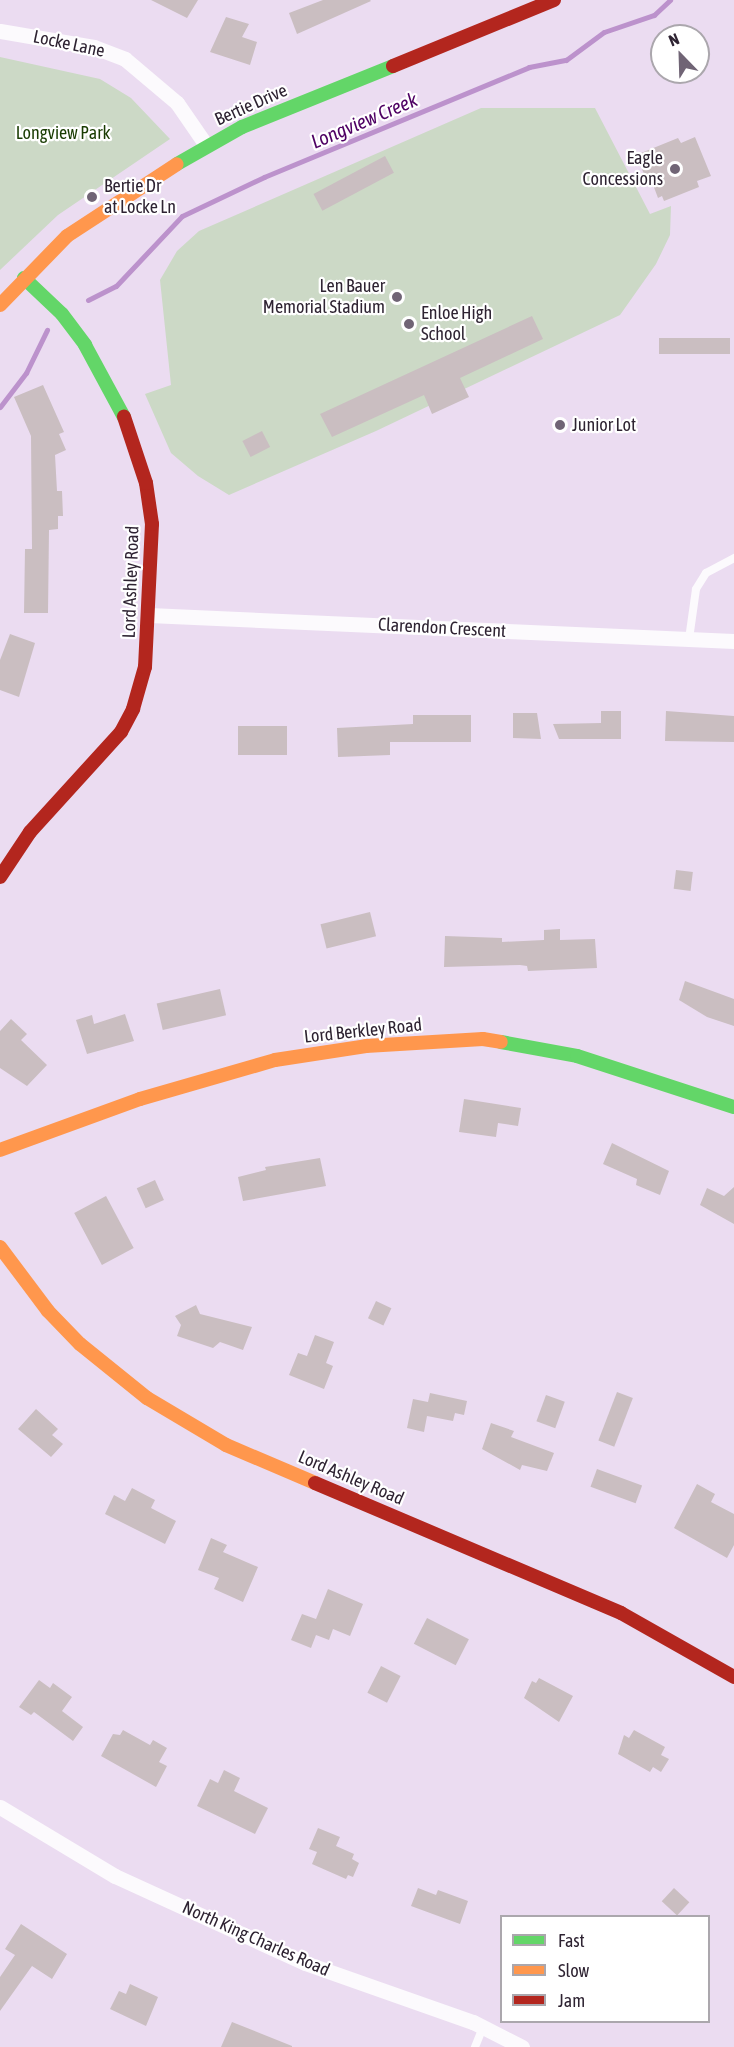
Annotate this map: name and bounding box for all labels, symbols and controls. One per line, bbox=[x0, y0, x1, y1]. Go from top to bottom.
north arrow bbox=[650, 24, 710, 84]
street label: Locke Lane bbox=[31, 26, 107, 62]
text: N bbox=[666, 29, 682, 49]
street label: Bertie Drive bbox=[212, 80, 290, 130]
water label: Longview Creek bbox=[307, 87, 421, 153]
park label: Longview Park bbox=[16, 122, 110, 144]
place label: Eagle Concessions bbox=[582, 148, 663, 190]
marker: Eagle Concessions bbox=[668, 162, 682, 176]
place label: Bertie Dr at Locke Ln bbox=[104, 176, 176, 219]
marker: Bertie Dr at Locke Ln bbox=[85, 190, 99, 204]
place label: Len Bauer Memorial Stadium bbox=[263, 276, 385, 318]
marker: Len Bauer Memorial Stadium bbox=[390, 290, 404, 304]
place label: Enloe High School bbox=[421, 303, 492, 346]
marker: Enloe High School bbox=[402, 317, 416, 331]
place label: Junior Lot bbox=[572, 414, 636, 436]
marker: Junior Lot bbox=[553, 418, 567, 432]
street label: Lord Ashley Road bbox=[118, 525, 144, 639]
street label: Clarendon Crescent bbox=[377, 614, 507, 642]
street label: Lord Berkley Road bbox=[303, 1014, 423, 1048]
street label: Lord Ashley Road bbox=[295, 1446, 407, 1510]
street label: North King Charles Road bbox=[179, 1897, 333, 1981]
legend bbox=[500, 1915, 710, 2023]
text: Fast bbox=[558, 1930, 585, 1951]
text: Slow bbox=[558, 1960, 589, 1981]
text: Jam bbox=[558, 1990, 585, 2011]

